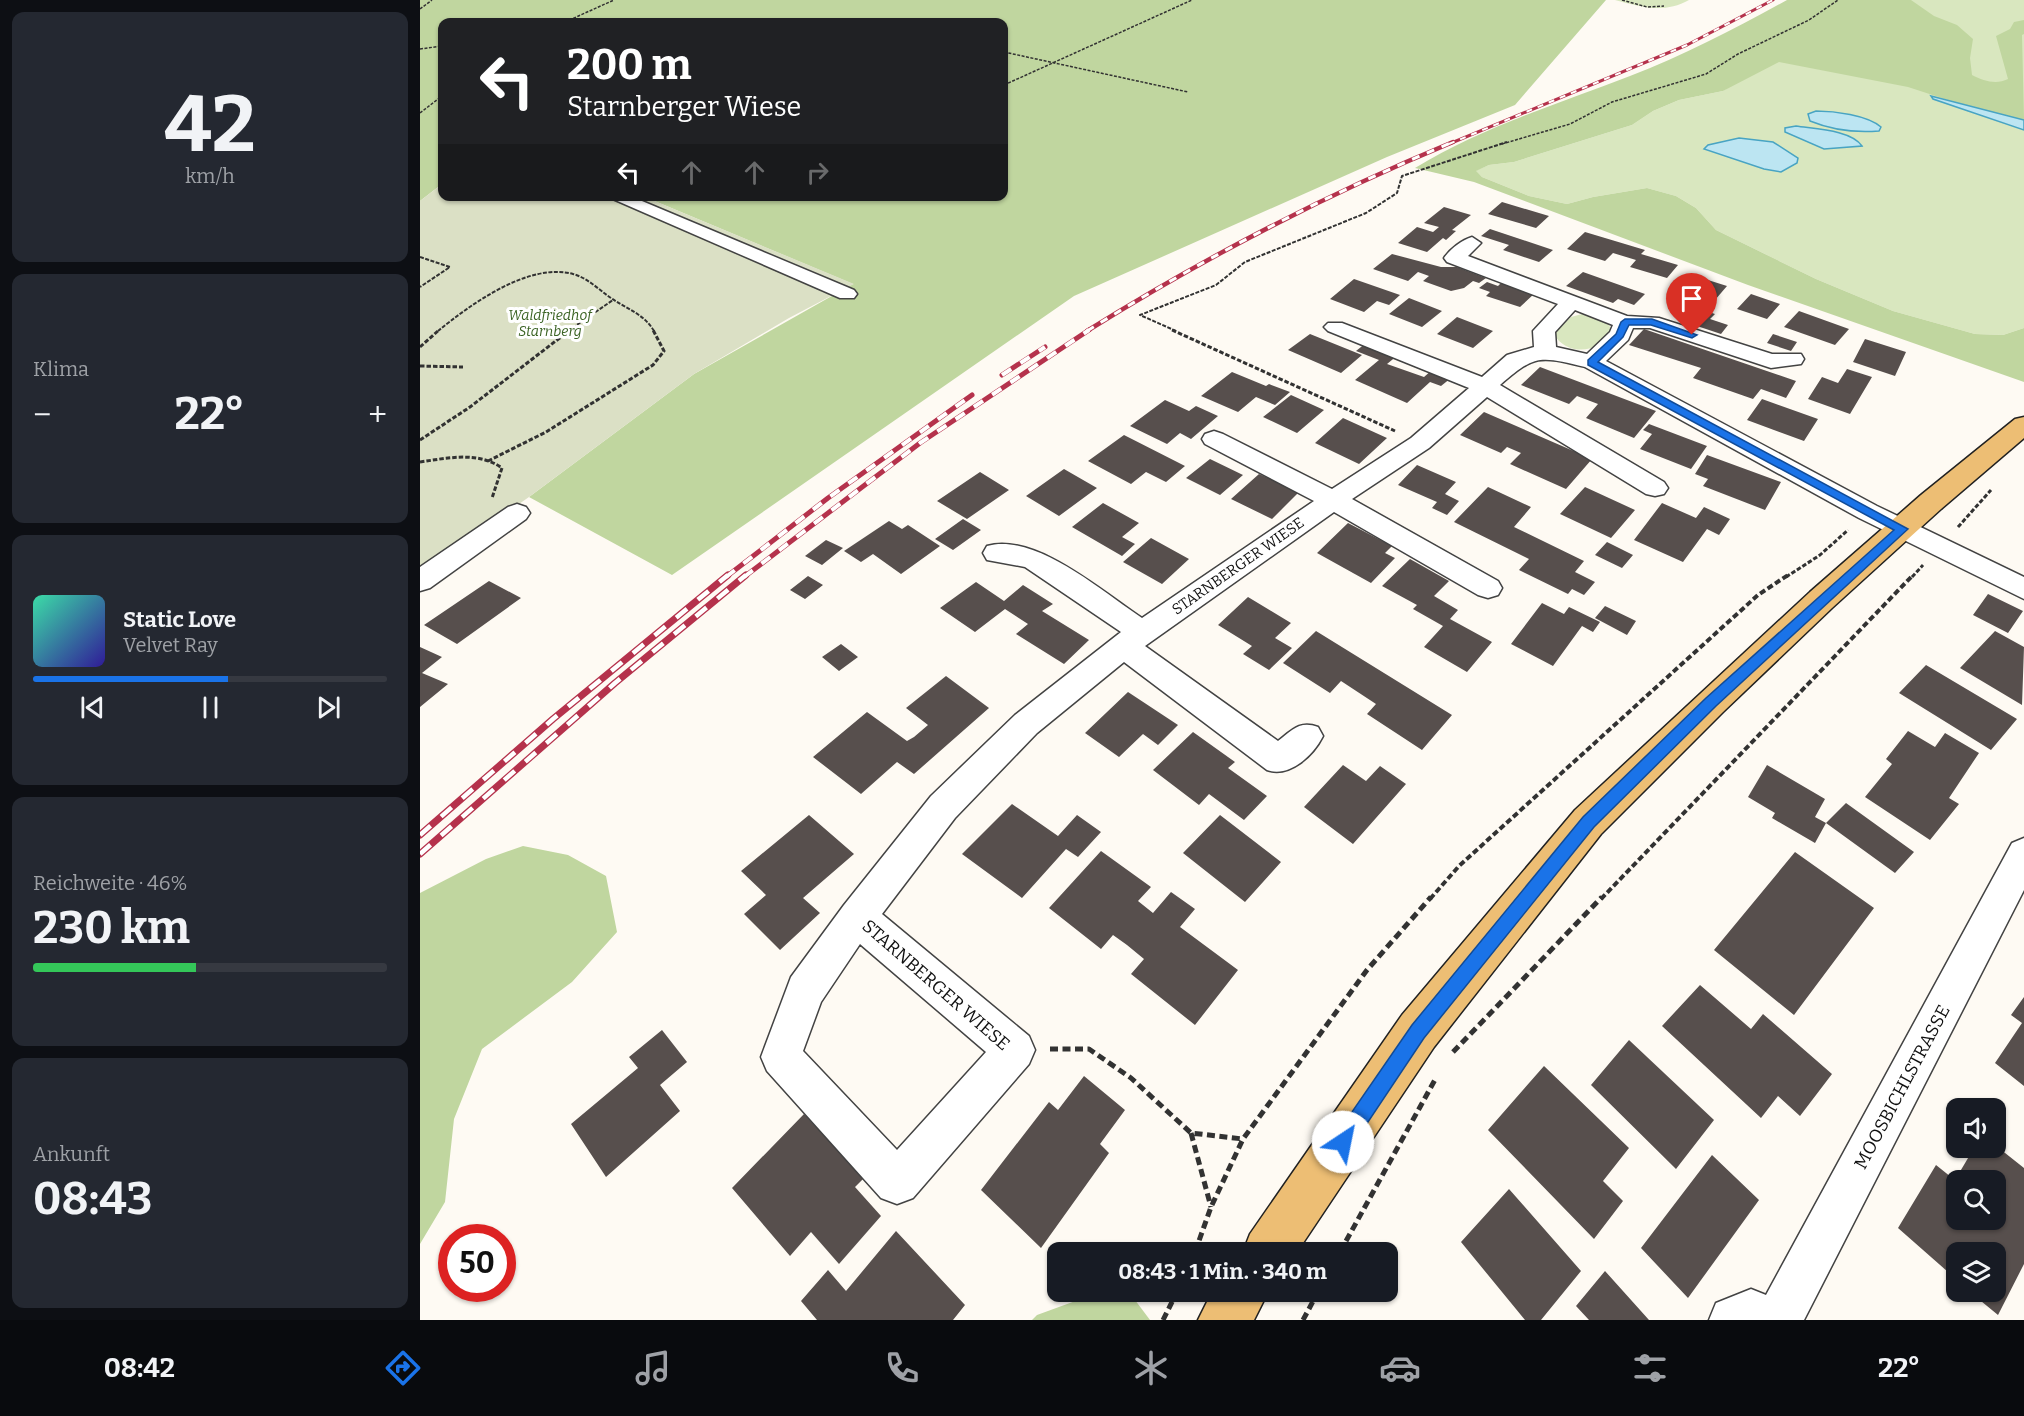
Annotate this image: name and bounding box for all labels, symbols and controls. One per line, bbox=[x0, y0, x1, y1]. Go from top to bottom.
text: 200 m bbox=[567, 40, 692, 90]
icon: left bbox=[468, 42, 546, 120]
text: 42 bbox=[164, 78, 256, 172]
text: Starnberger Wiese bbox=[567, 91, 801, 123]
icon: left bbox=[612, 156, 645, 189]
icon: ahead bbox=[675, 156, 708, 189]
icon: ahead bbox=[738, 156, 771, 189]
icon: right bbox=[801, 156, 834, 189]
text: km/h bbox=[185, 164, 235, 188]
pin bbox=[1666, 273, 1717, 335]
icon: arrive bbox=[1675, 282, 1708, 315]
park label: Waldfriedhof Starnberg bbox=[508, 307, 594, 340]
text: Klima bbox=[33, 357, 89, 381]
text: 22° bbox=[174, 387, 245, 441]
text: − bbox=[33, 395, 51, 435]
text: + bbox=[368, 395, 387, 435]
street label: STARNBERGER WIESE bbox=[1168, 514, 1308, 618]
text: Static Love bbox=[123, 606, 236, 633]
text: Velvet Ray bbox=[123, 633, 218, 657]
icon: previous bbox=[76, 691, 109, 724]
icon: pause bbox=[194, 691, 227, 724]
icon: next bbox=[312, 691, 345, 724]
text: Reichweite · 46% bbox=[33, 871, 187, 895]
text: 230 km bbox=[33, 901, 190, 955]
street label: STARNBERGER WIESE bbox=[858, 915, 1014, 1055]
street label: MOOSBICHLSTRASSE bbox=[1849, 1001, 1955, 1173]
map controls bbox=[1946, 1098, 2006, 1302]
button: sound bbox=[1946, 1098, 2006, 1158]
position arrow bbox=[1311, 1110, 1375, 1174]
text: Ankunft bbox=[33, 1142, 110, 1166]
button: search bbox=[1946, 1170, 2006, 1230]
text: 08:43 bbox=[33, 1172, 152, 1226]
speed limit sign: 50 bbox=[438, 1224, 516, 1302]
button: layers bbox=[1946, 1242, 2006, 1302]
text: 08:43 · 1 Min. · 340 m bbox=[1118, 1258, 1327, 1285]
icon: directions bbox=[382, 1347, 424, 1389]
icon: music bbox=[632, 1347, 674, 1389]
icon: phone bbox=[881, 1347, 923, 1389]
icon: climate bbox=[1130, 1347, 1172, 1389]
icon: car bbox=[1379, 1347, 1421, 1389]
icon: filters bbox=[1629, 1347, 1671, 1389]
text: 08:42 bbox=[104, 1352, 175, 1384]
text: 22° bbox=[1878, 1352, 1920, 1384]

